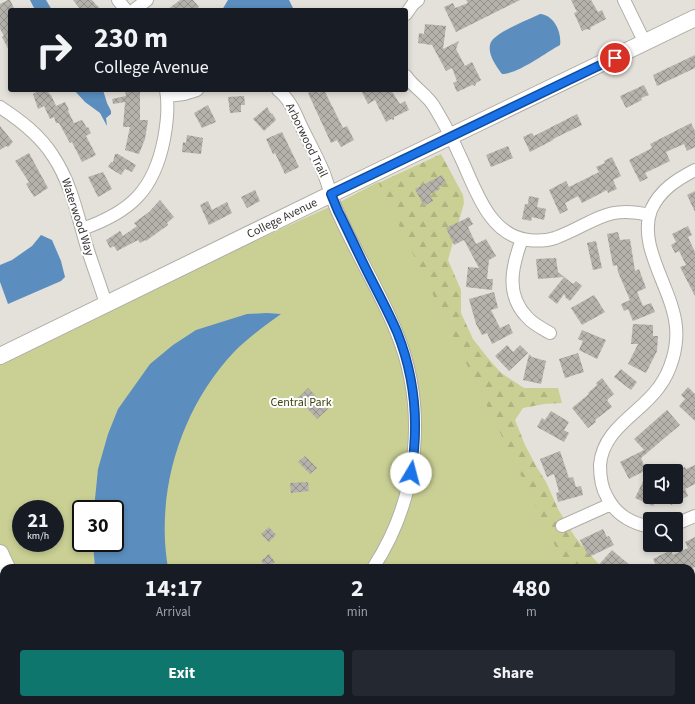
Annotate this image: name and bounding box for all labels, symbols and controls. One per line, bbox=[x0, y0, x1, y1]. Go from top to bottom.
text: 230 m bbox=[94, 18, 168, 58]
icon: right bbox=[28, 24, 80, 76]
pin bbox=[598, 41, 632, 75]
icon: arrive bbox=[604, 47, 626, 69]
text: College Avenue bbox=[94, 55, 209, 80]
street label: Arborwood Trail bbox=[281, 100, 332, 180]
street label: Waterwood Way bbox=[57, 176, 98, 259]
street label: College Avenue bbox=[244, 194, 320, 243]
park label: Central Park bbox=[270, 394, 332, 411]
position arrow bbox=[390, 452, 432, 494]
map controls bbox=[643, 464, 683, 552]
button: sound bbox=[643, 464, 683, 504]
speed limit sign: 30 bbox=[72, 500, 124, 552]
text: 21 bbox=[27, 507, 49, 535]
button: search bbox=[643, 512, 683, 552]
text: km/h bbox=[27, 529, 49, 543]
text: 14:17 bbox=[144, 571, 202, 606]
text: 2 bbox=[351, 571, 364, 606]
text: 480 bbox=[512, 571, 550, 606]
text: Arrival bbox=[156, 603, 191, 621]
text: min bbox=[347, 603, 368, 621]
text: m bbox=[526, 603, 537, 621]
button: Exit bbox=[20, 650, 344, 696]
button: Share bbox=[352, 650, 675, 696]

